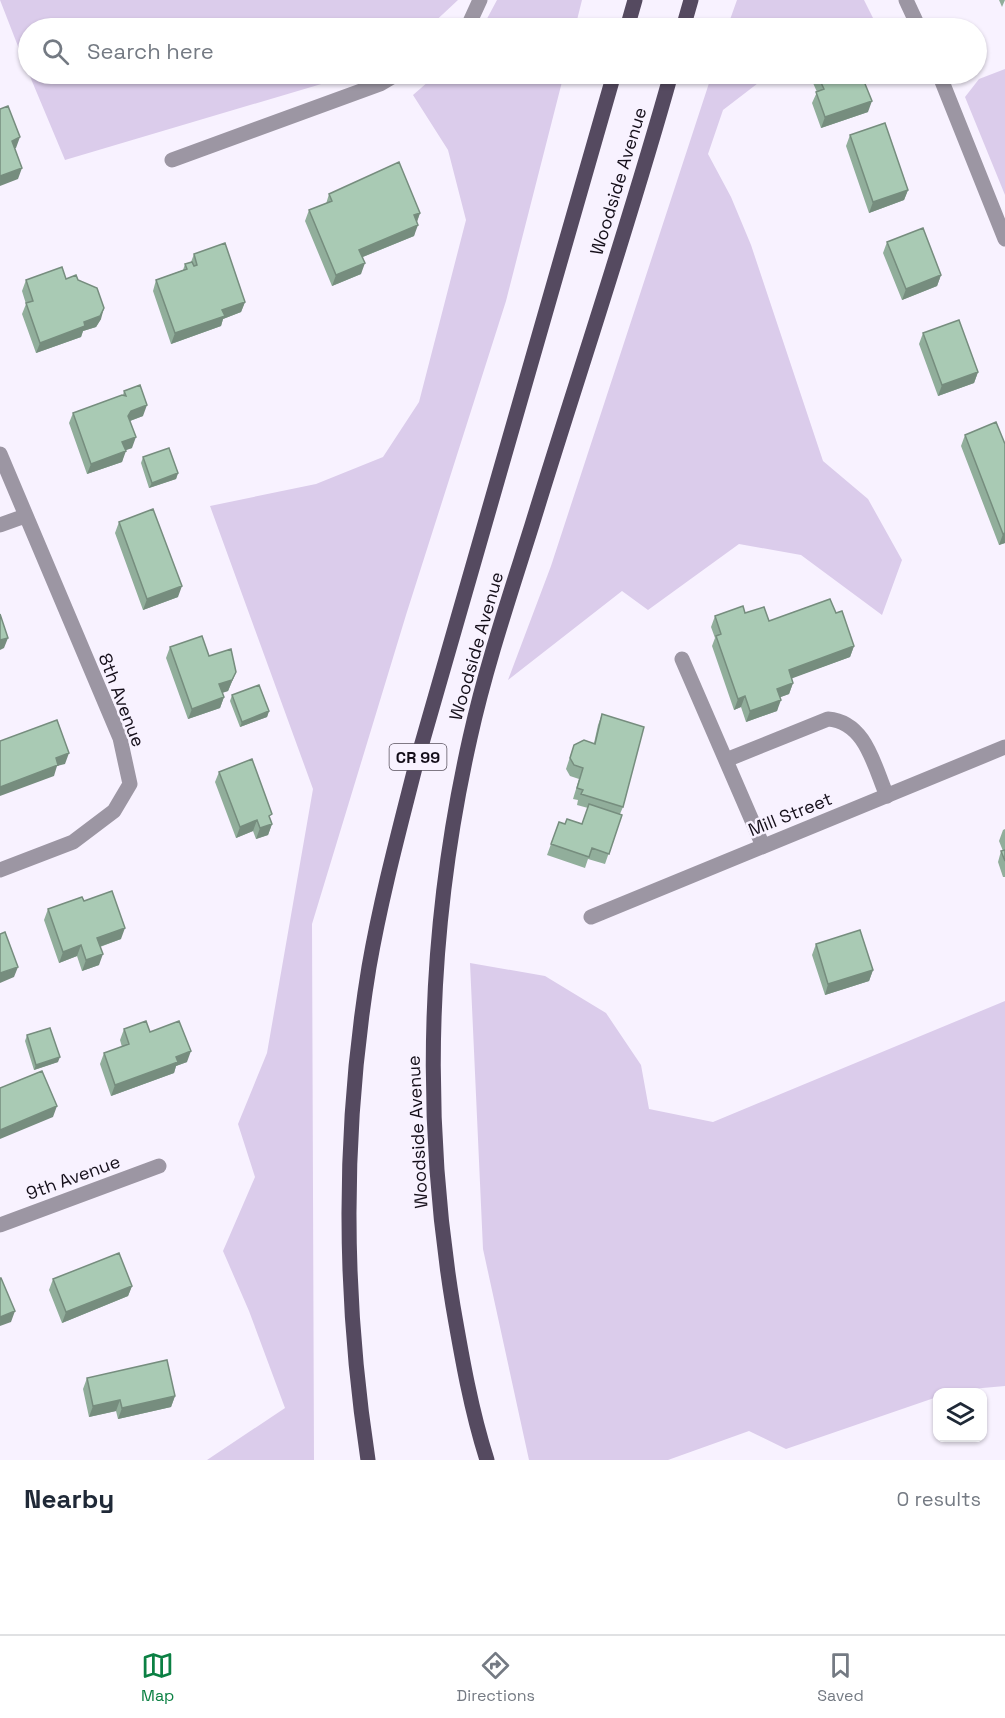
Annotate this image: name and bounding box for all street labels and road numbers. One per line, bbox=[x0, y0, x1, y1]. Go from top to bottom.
street label: Woodside Avenue bbox=[585, 104, 651, 258]
street label: Woodside Avenue bbox=[444, 569, 508, 723]
street label: 8th Avenue bbox=[94, 650, 150, 750]
road number: CR 99 bbox=[390, 744, 446, 770]
street label: Mill Street bbox=[745, 787, 835, 841]
street label: Woodside Avenue bbox=[402, 1055, 432, 1209]
street label: 9th Avenue bbox=[23, 1149, 123, 1205]

